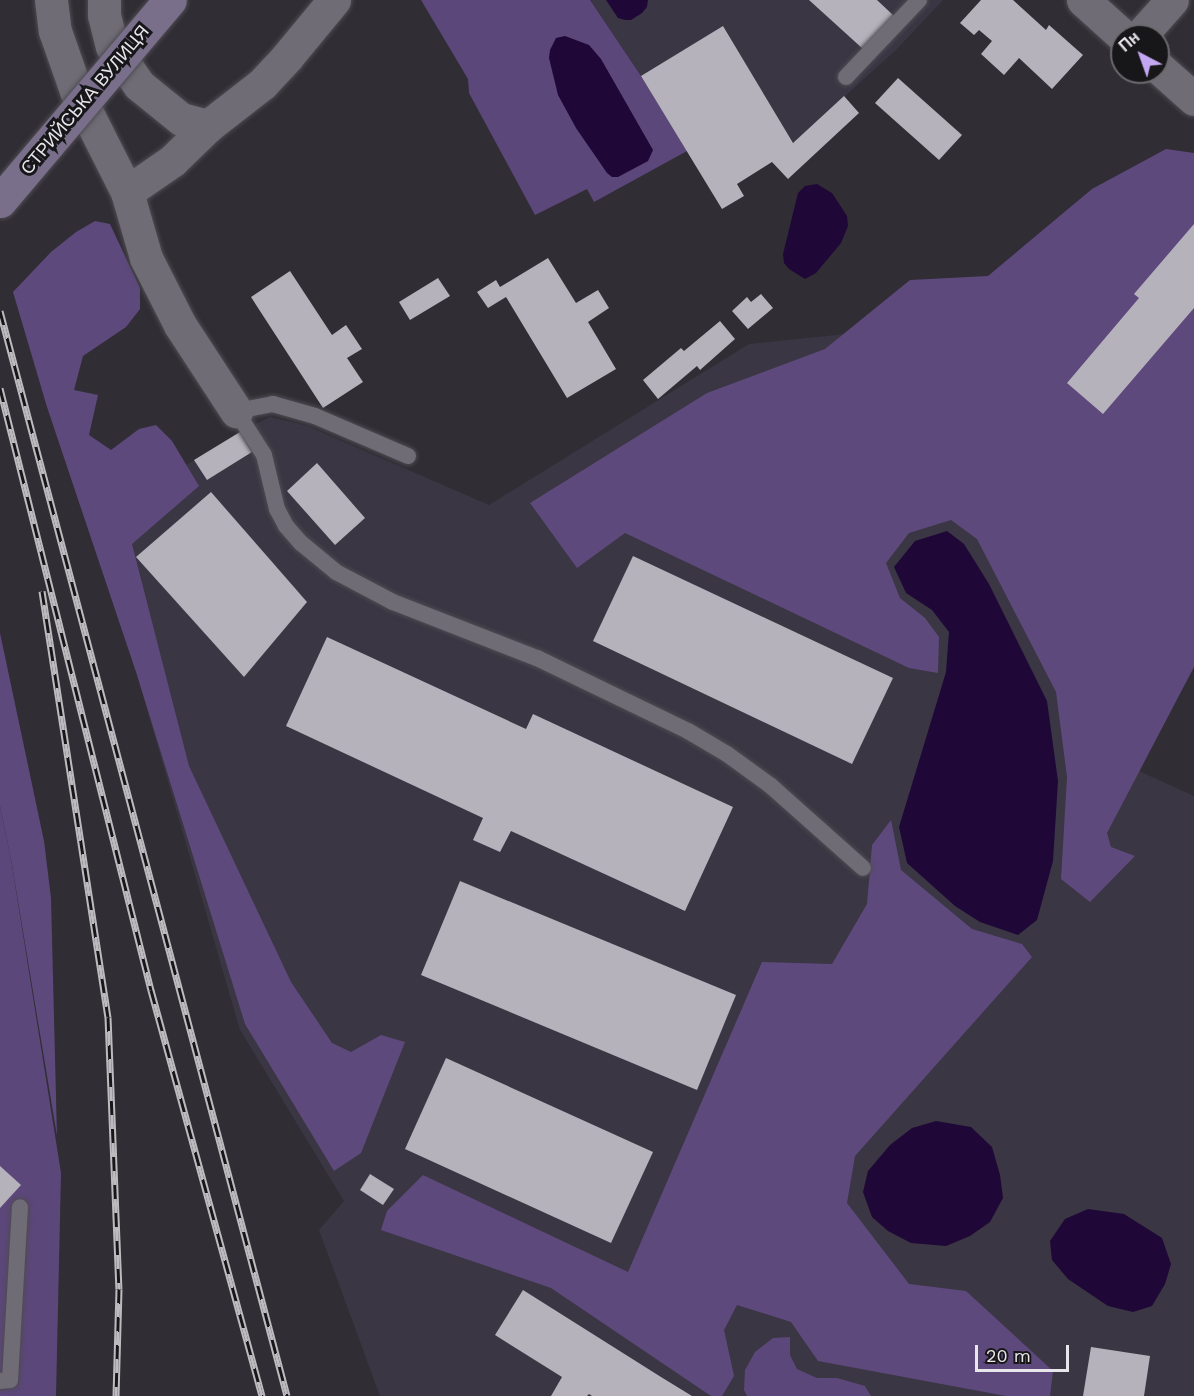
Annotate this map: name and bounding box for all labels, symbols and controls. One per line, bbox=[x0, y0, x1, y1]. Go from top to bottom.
street label: СТРИЙСЬКА ВУЛИЦЯ bbox=[16, 21, 154, 179]
north arrow bbox=[1110, 24, 1170, 84]
text: Пн bbox=[1115, 27, 1143, 56]
scale bar bbox=[978, 1333, 1072, 1371]
text: 20 m bbox=[986, 1345, 1031, 1366]

